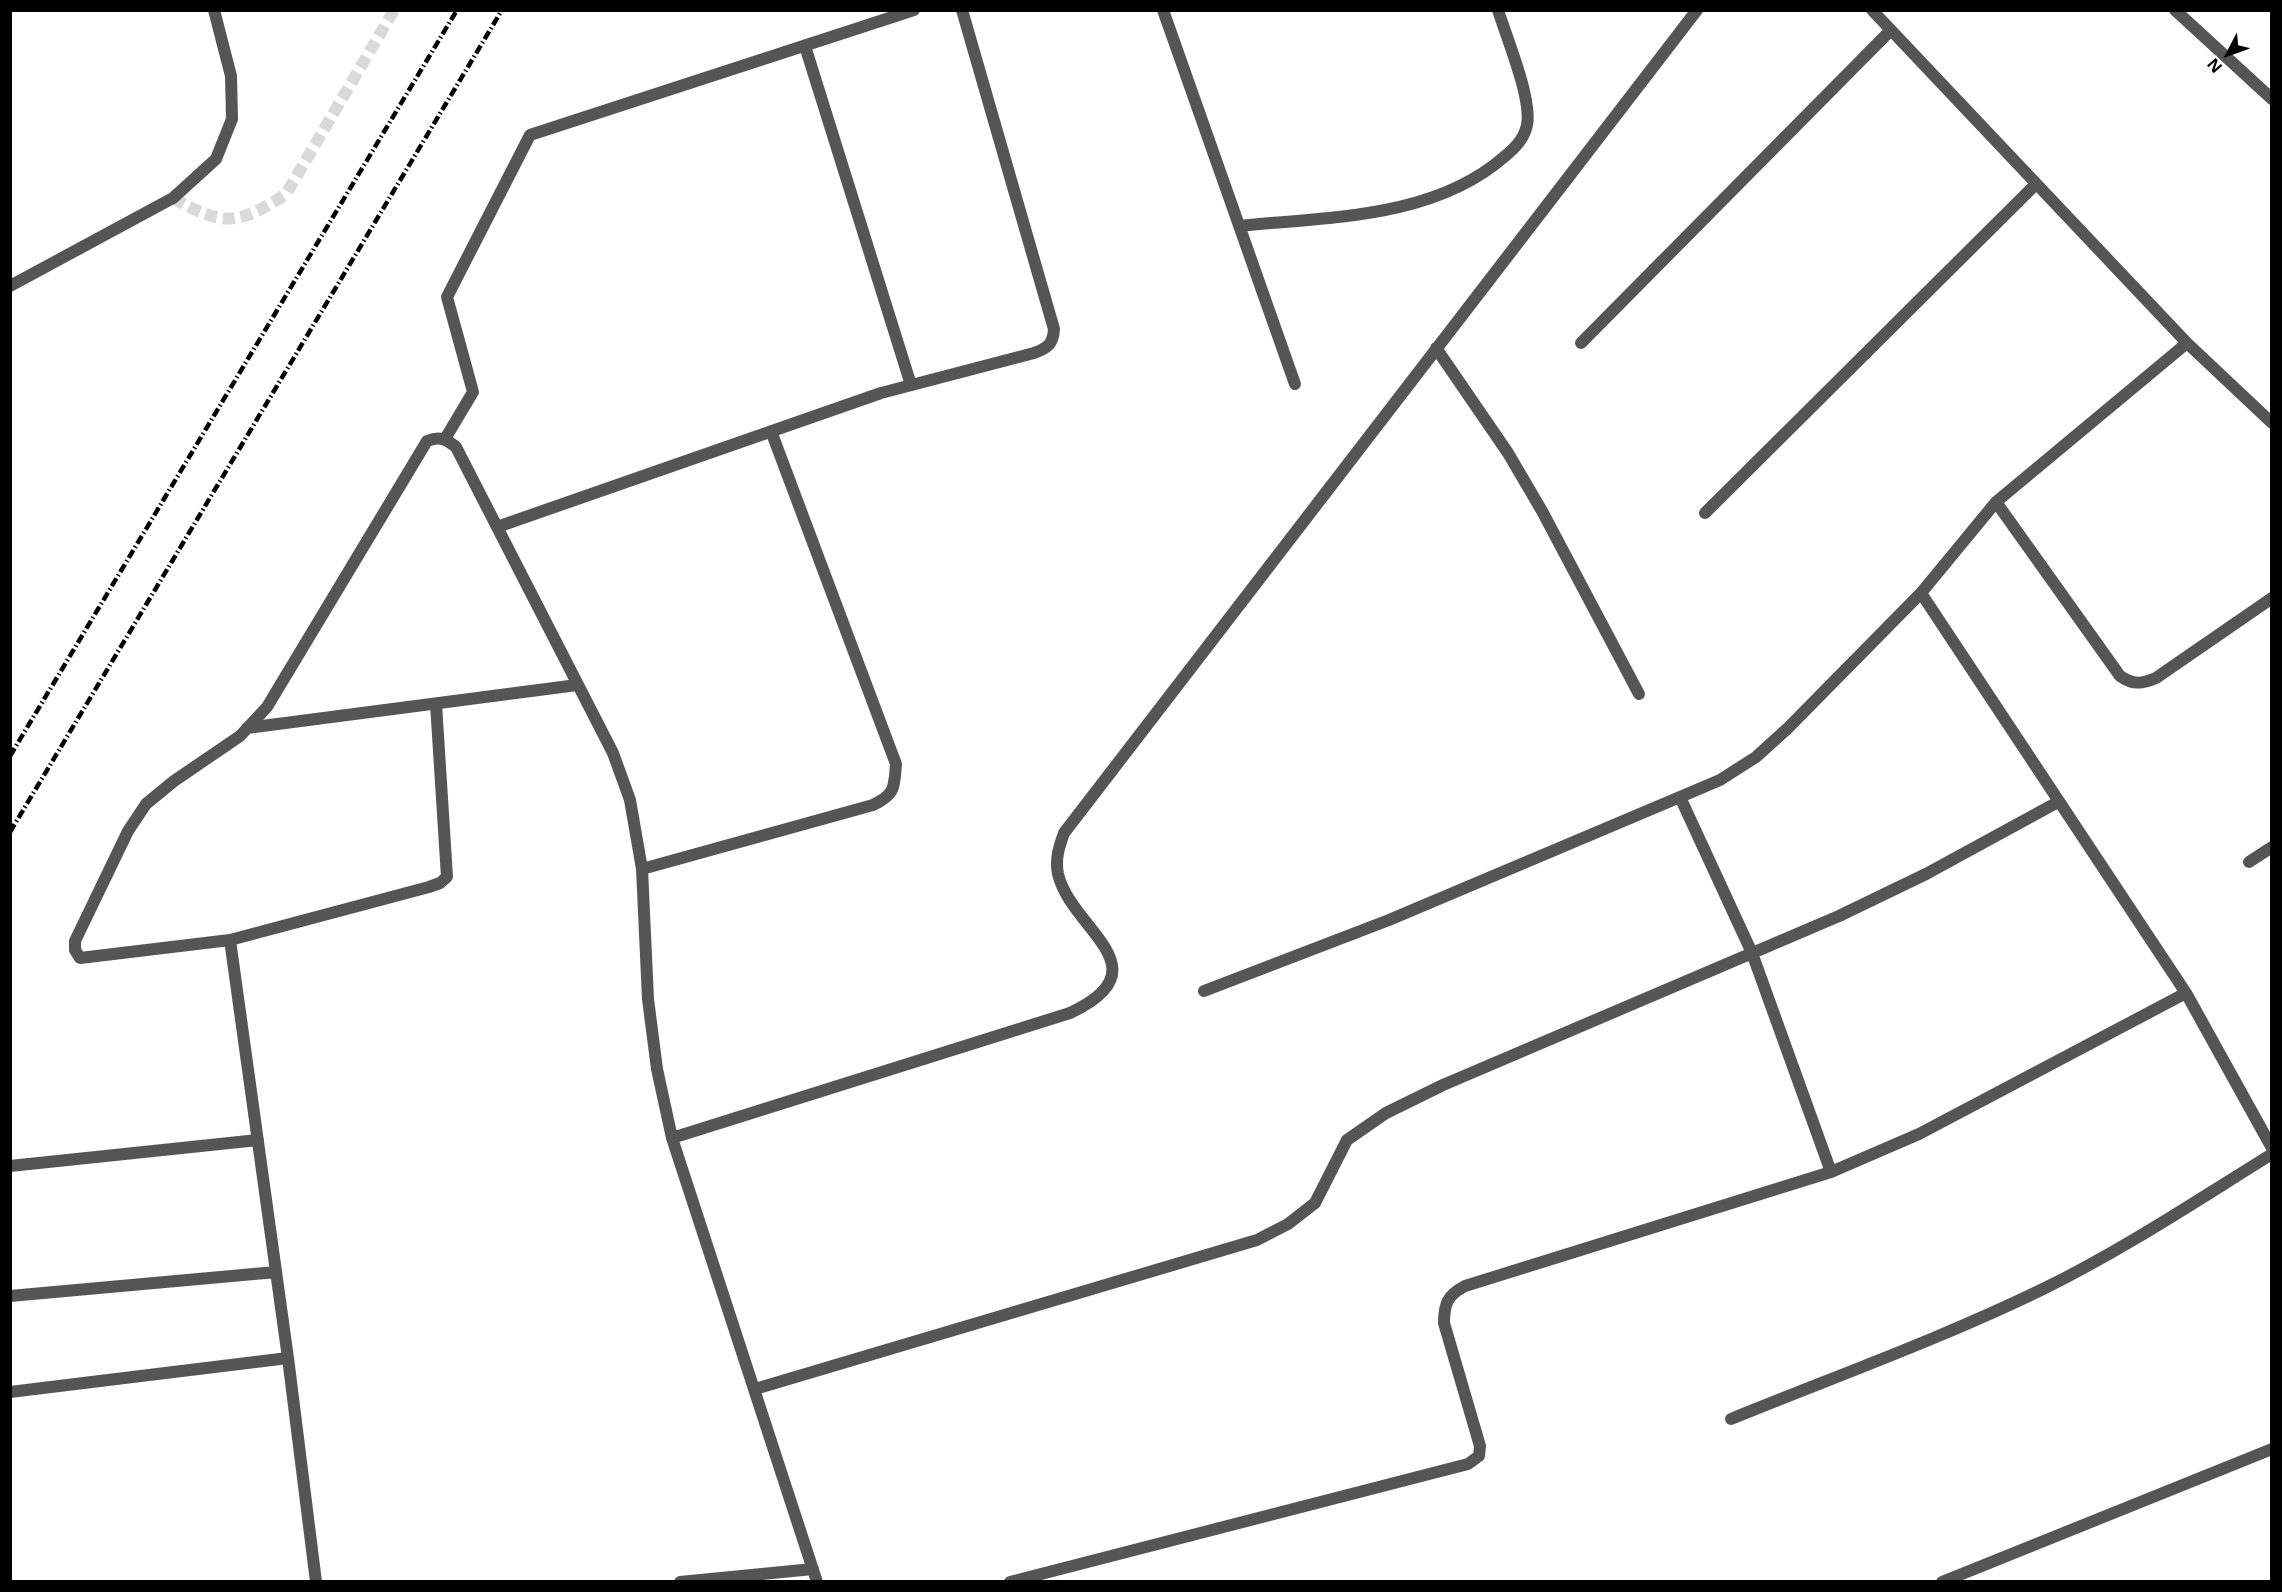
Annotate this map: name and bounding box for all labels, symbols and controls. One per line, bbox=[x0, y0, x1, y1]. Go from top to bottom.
north arrow bbox=[2198, 24, 2258, 84]
text: N bbox=[2202, 54, 2227, 78]

